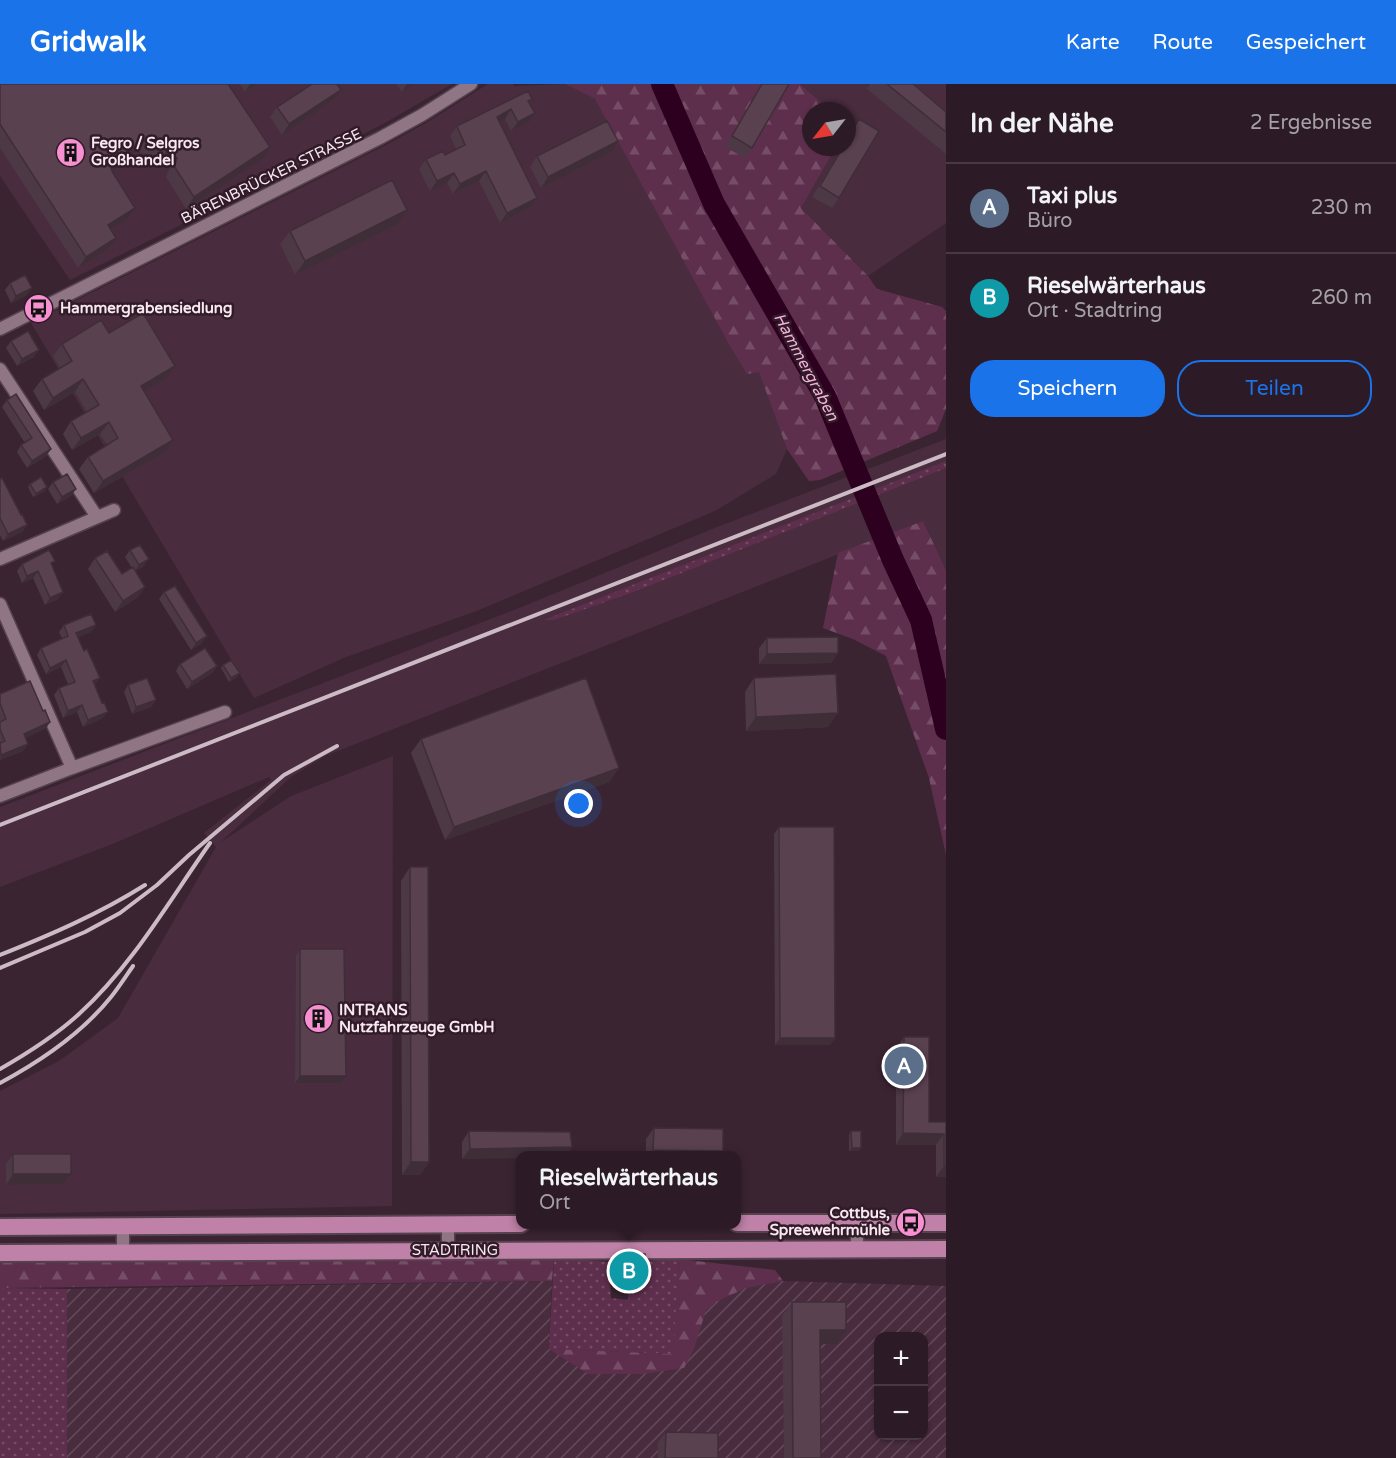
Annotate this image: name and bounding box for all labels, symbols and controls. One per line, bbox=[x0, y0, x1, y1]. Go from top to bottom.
text: Gridwalk bbox=[30, 25, 147, 59]
text: Karte bbox=[1066, 30, 1120, 55]
text: Route bbox=[1153, 30, 1213, 55]
text: Gespeichert bbox=[1246, 30, 1366, 55]
north arrow bbox=[802, 102, 856, 156]
text: In der Nähe bbox=[970, 108, 1114, 139]
text: 2 Ergebnisse bbox=[1250, 111, 1372, 135]
street label: BÄRENBRÜCKER STRASSE bbox=[178, 124, 364, 228]
place label: Fegro / Selgros Großhandel bbox=[91, 134, 199, 169]
building icon: Fegro / Selgros Großhandel bbox=[54, 136, 86, 168]
text: Taxi plus bbox=[1027, 183, 1117, 209]
text: A bbox=[982, 196, 997, 220]
text: 230 m bbox=[1311, 196, 1372, 220]
text: Büro bbox=[1027, 209, 1072, 233]
text: Rieselwärterhaus bbox=[1027, 273, 1206, 299]
text: B bbox=[983, 286, 996, 310]
text: 260 m bbox=[1311, 286, 1372, 310]
bus stop icon: Hammergrabensiedlung bbox=[23, 292, 55, 324]
place label: Hammergrabensiedlung bbox=[60, 299, 232, 318]
text: Ort · Stadtring bbox=[1027, 299, 1162, 323]
water label: Hammergraben bbox=[769, 310, 843, 426]
button: Speichern bbox=[970, 360, 1165, 417]
button: Teilen bbox=[1177, 360, 1372, 417]
your location bbox=[564, 789, 593, 818]
place label: INTRANS Nutzfahrzeuge GmbH bbox=[339, 1001, 495, 1037]
building icon: INTRANS Nutzfahrzeuge GmbH bbox=[302, 1003, 334, 1035]
pin: A bbox=[884, 1044, 924, 1088]
popup bbox=[516, 1151, 741, 1229]
text: Rieselwärterhaus bbox=[539, 1165, 718, 1191]
text: Ort bbox=[539, 1191, 570, 1215]
place label: Cottbus, Spreewehrmühle bbox=[770, 1204, 890, 1240]
bus stop icon: Cottbus, Spreewehrmühle bbox=[895, 1206, 927, 1238]
street label: STADTRING bbox=[412, 1241, 498, 1259]
pin: B bbox=[610, 1248, 648, 1294]
map controls bbox=[874, 1332, 928, 1440]
button: + bbox=[874, 1332, 928, 1386]
button: − bbox=[874, 1386, 928, 1440]

